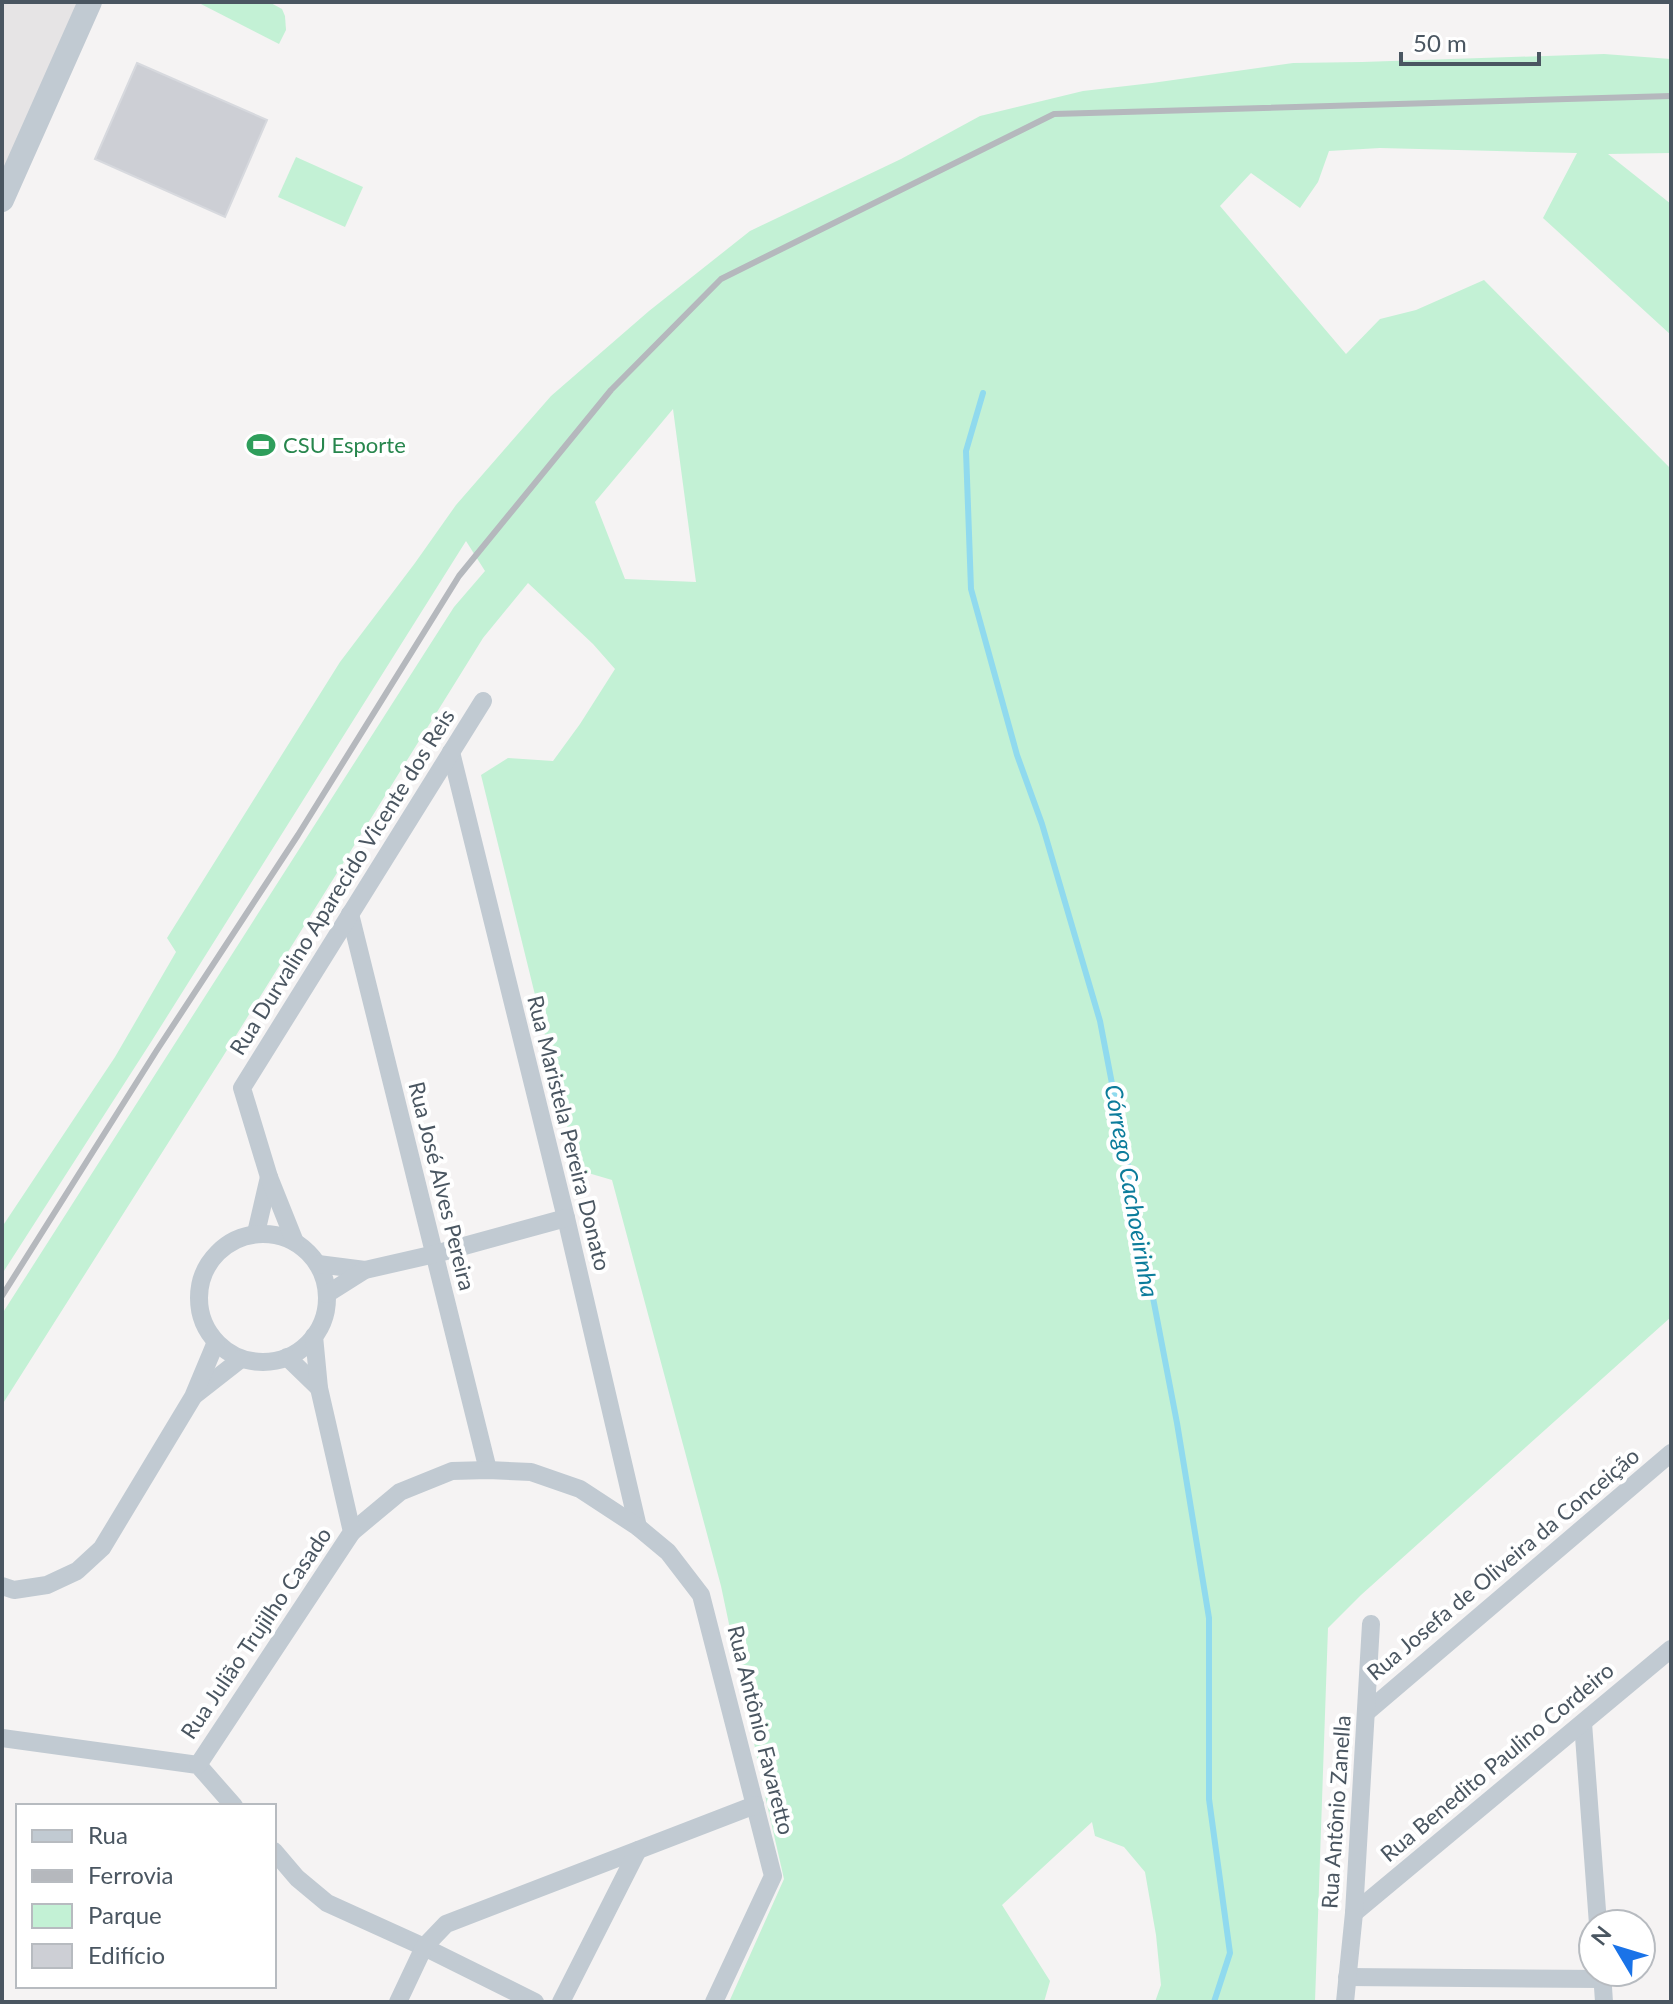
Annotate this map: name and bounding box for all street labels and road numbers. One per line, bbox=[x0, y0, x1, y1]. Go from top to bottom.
street label: Rua Durvalino Aparecido Vicente dos Reis bbox=[223, 704, 460, 1060]
street label: Rua Maristela Pereira Donato bbox=[522, 992, 617, 1273]
street label: Rua José Alves Pereira bbox=[403, 1079, 482, 1293]
street label: Rua Josefa de Oliveira da Conceição bbox=[1361, 1442, 1644, 1686]
street label: Rua Julião Trujilho Casado bbox=[175, 1522, 337, 1744]
street label: Rua Antônio Favaretto bbox=[722, 1623, 801, 1837]
street label: Rua Benedito Paulino Cordeiro bbox=[1375, 1656, 1619, 1867]
street label: Rua Antônio Zanella bbox=[1315, 1714, 1356, 1910]

